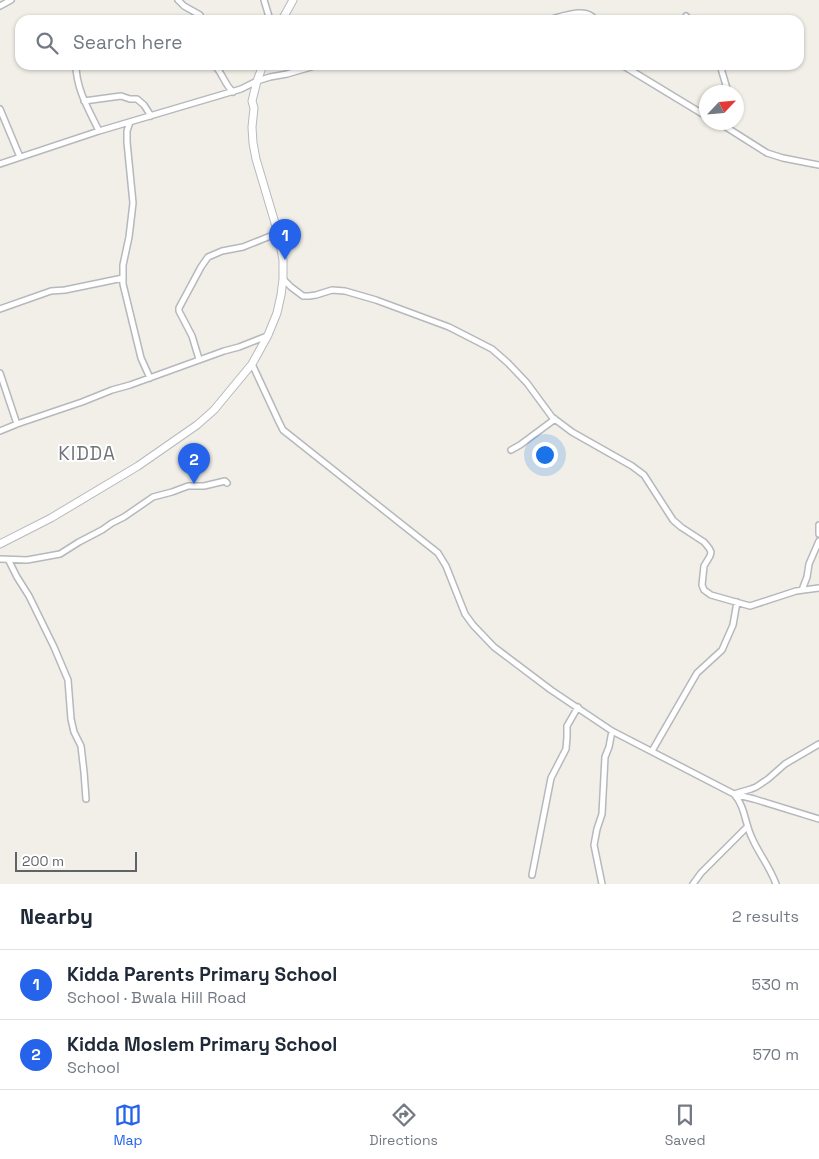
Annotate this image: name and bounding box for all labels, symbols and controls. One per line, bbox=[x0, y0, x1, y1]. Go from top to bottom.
search box bbox=[15, 15, 804, 70]
icon: search bbox=[33, 29, 61, 57]
text: Search here bbox=[73, 30, 183, 55]
north arrow bbox=[699, 85, 744, 130]
pin: 1 bbox=[269, 219, 301, 260]
district label: KIDDA bbox=[58, 441, 116, 466]
your location bbox=[532, 442, 558, 468]
pin: 2 bbox=[178, 443, 210, 484]
scale bar bbox=[15, 849, 138, 872]
text: 200 m bbox=[22, 852, 64, 870]
text: Nearby bbox=[20, 903, 93, 930]
text: 2 results bbox=[732, 906, 799, 927]
text: Kidda Parents Primary School bbox=[67, 962, 337, 987]
text: 1 bbox=[32, 974, 40, 995]
text: 530 m bbox=[752, 974, 799, 995]
text: School · Bwala Hill Road bbox=[67, 987, 246, 1008]
text: Kidda Moslem Primary School bbox=[67, 1032, 337, 1057]
text: 2 bbox=[31, 1044, 41, 1065]
text: 570 m bbox=[753, 1044, 799, 1065]
text: School bbox=[67, 1057, 120, 1078]
tab: Map bbox=[113, 1101, 143, 1149]
tab: Directions bbox=[369, 1101, 438, 1149]
tab: Saved bbox=[665, 1101, 706, 1149]

